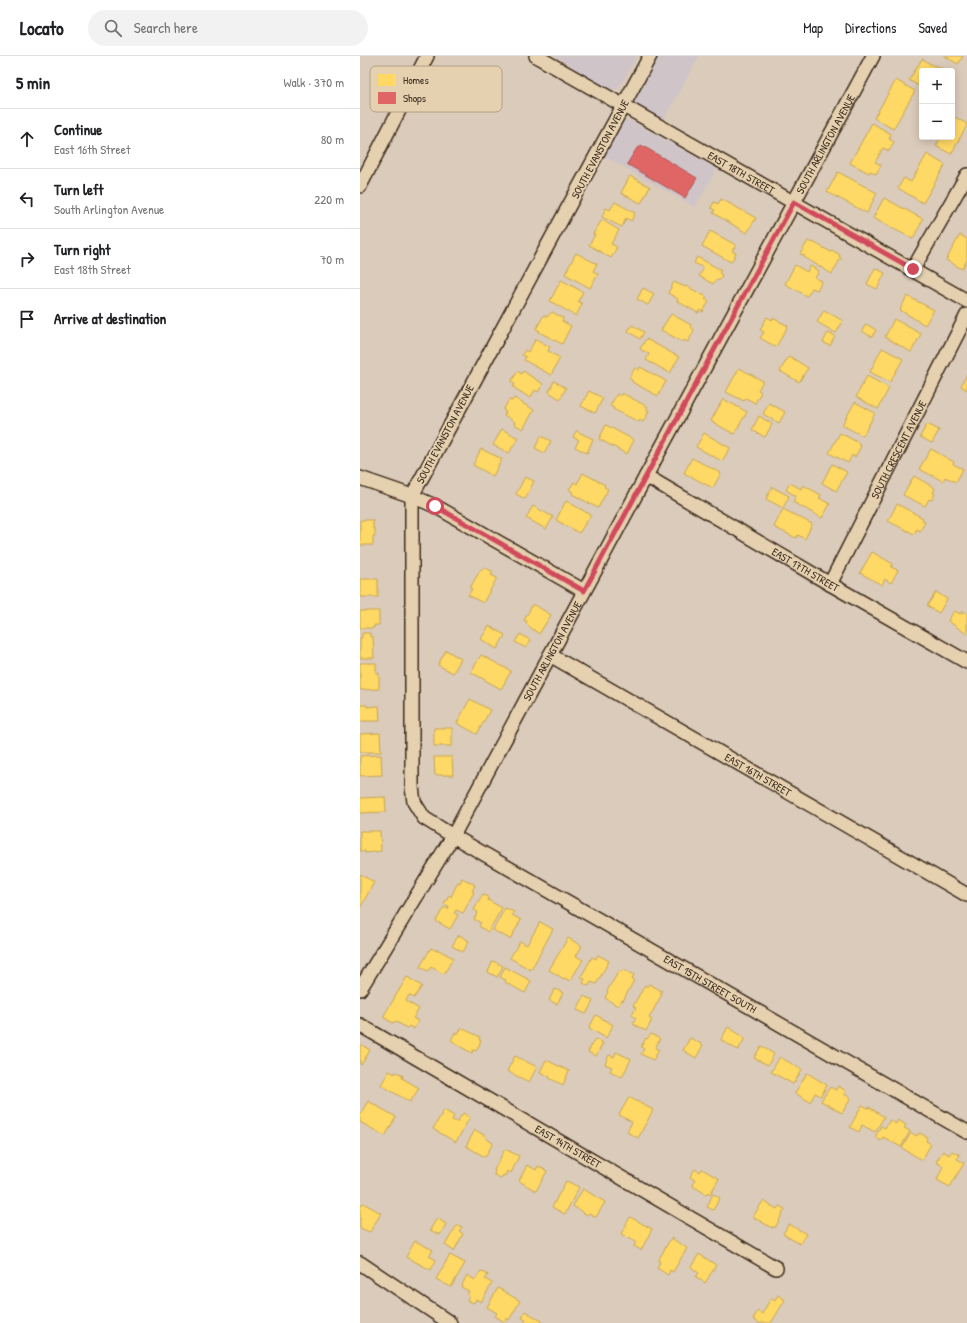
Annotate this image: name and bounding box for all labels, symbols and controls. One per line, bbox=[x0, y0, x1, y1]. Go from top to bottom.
search box bbox=[88, 10, 368, 46]
text: Locato bbox=[20, 15, 64, 41]
icon: search bbox=[102, 17, 124, 39]
text: Search here bbox=[134, 17, 198, 38]
text: Map bbox=[803, 18, 823, 37]
text: Directions bbox=[845, 18, 896, 37]
text: Saved bbox=[918, 18, 947, 37]
legend bbox=[370, 66, 502, 112]
map controls bbox=[919, 68, 955, 140]
button: + bbox=[919, 68, 955, 104]
text: 5 min bbox=[16, 71, 50, 94]
text: Walk · 370 m bbox=[284, 73, 344, 91]
text: Homes bbox=[403, 73, 429, 87]
text: Shops bbox=[403, 91, 426, 105]
street label: SOUTH ARLINGTON AVENUE bbox=[793, 92, 858, 196]
street label: SOUTH EVANSTON AVENUE bbox=[568, 97, 632, 201]
button: − bbox=[919, 104, 955, 140]
text: Continue bbox=[54, 119, 102, 140]
icon: ahead bbox=[16, 128, 38, 150]
text: 80 m bbox=[321, 130, 344, 148]
text: East 16th Street bbox=[54, 140, 130, 158]
street label: EAST 18TH STREET bbox=[705, 148, 778, 198]
text: Turn left bbox=[54, 179, 104, 200]
icon: left bbox=[16, 188, 38, 210]
text: 220 m bbox=[314, 190, 344, 208]
text: South Arlington Avenue bbox=[54, 200, 164, 218]
text: Turn right bbox=[54, 239, 110, 260]
icon: right bbox=[16, 248, 38, 270]
text: 70 m bbox=[320, 250, 344, 268]
text: East 18th Street bbox=[54, 260, 131, 278]
route end bbox=[904, 260, 922, 278]
icon: arrive bbox=[16, 308, 38, 330]
text: Arrive at destination bbox=[54, 308, 166, 329]
street label: SOUTH EVANSTON AVENUE bbox=[413, 382, 477, 486]
street label: SOUTH CRESCENT AVENUE bbox=[868, 398, 929, 501]
route start bbox=[426, 497, 444, 515]
street label: EAST 17TH STREET bbox=[769, 545, 842, 595]
street label: SOUTH ARLINGTON AVENUE bbox=[520, 599, 585, 703]
street label: EAST 16TH STREET bbox=[722, 750, 794, 800]
street label: EAST 15TH STREET SOUTH bbox=[661, 952, 759, 1016]
street label: EAST 14TH STREET bbox=[533, 1122, 604, 1172]

